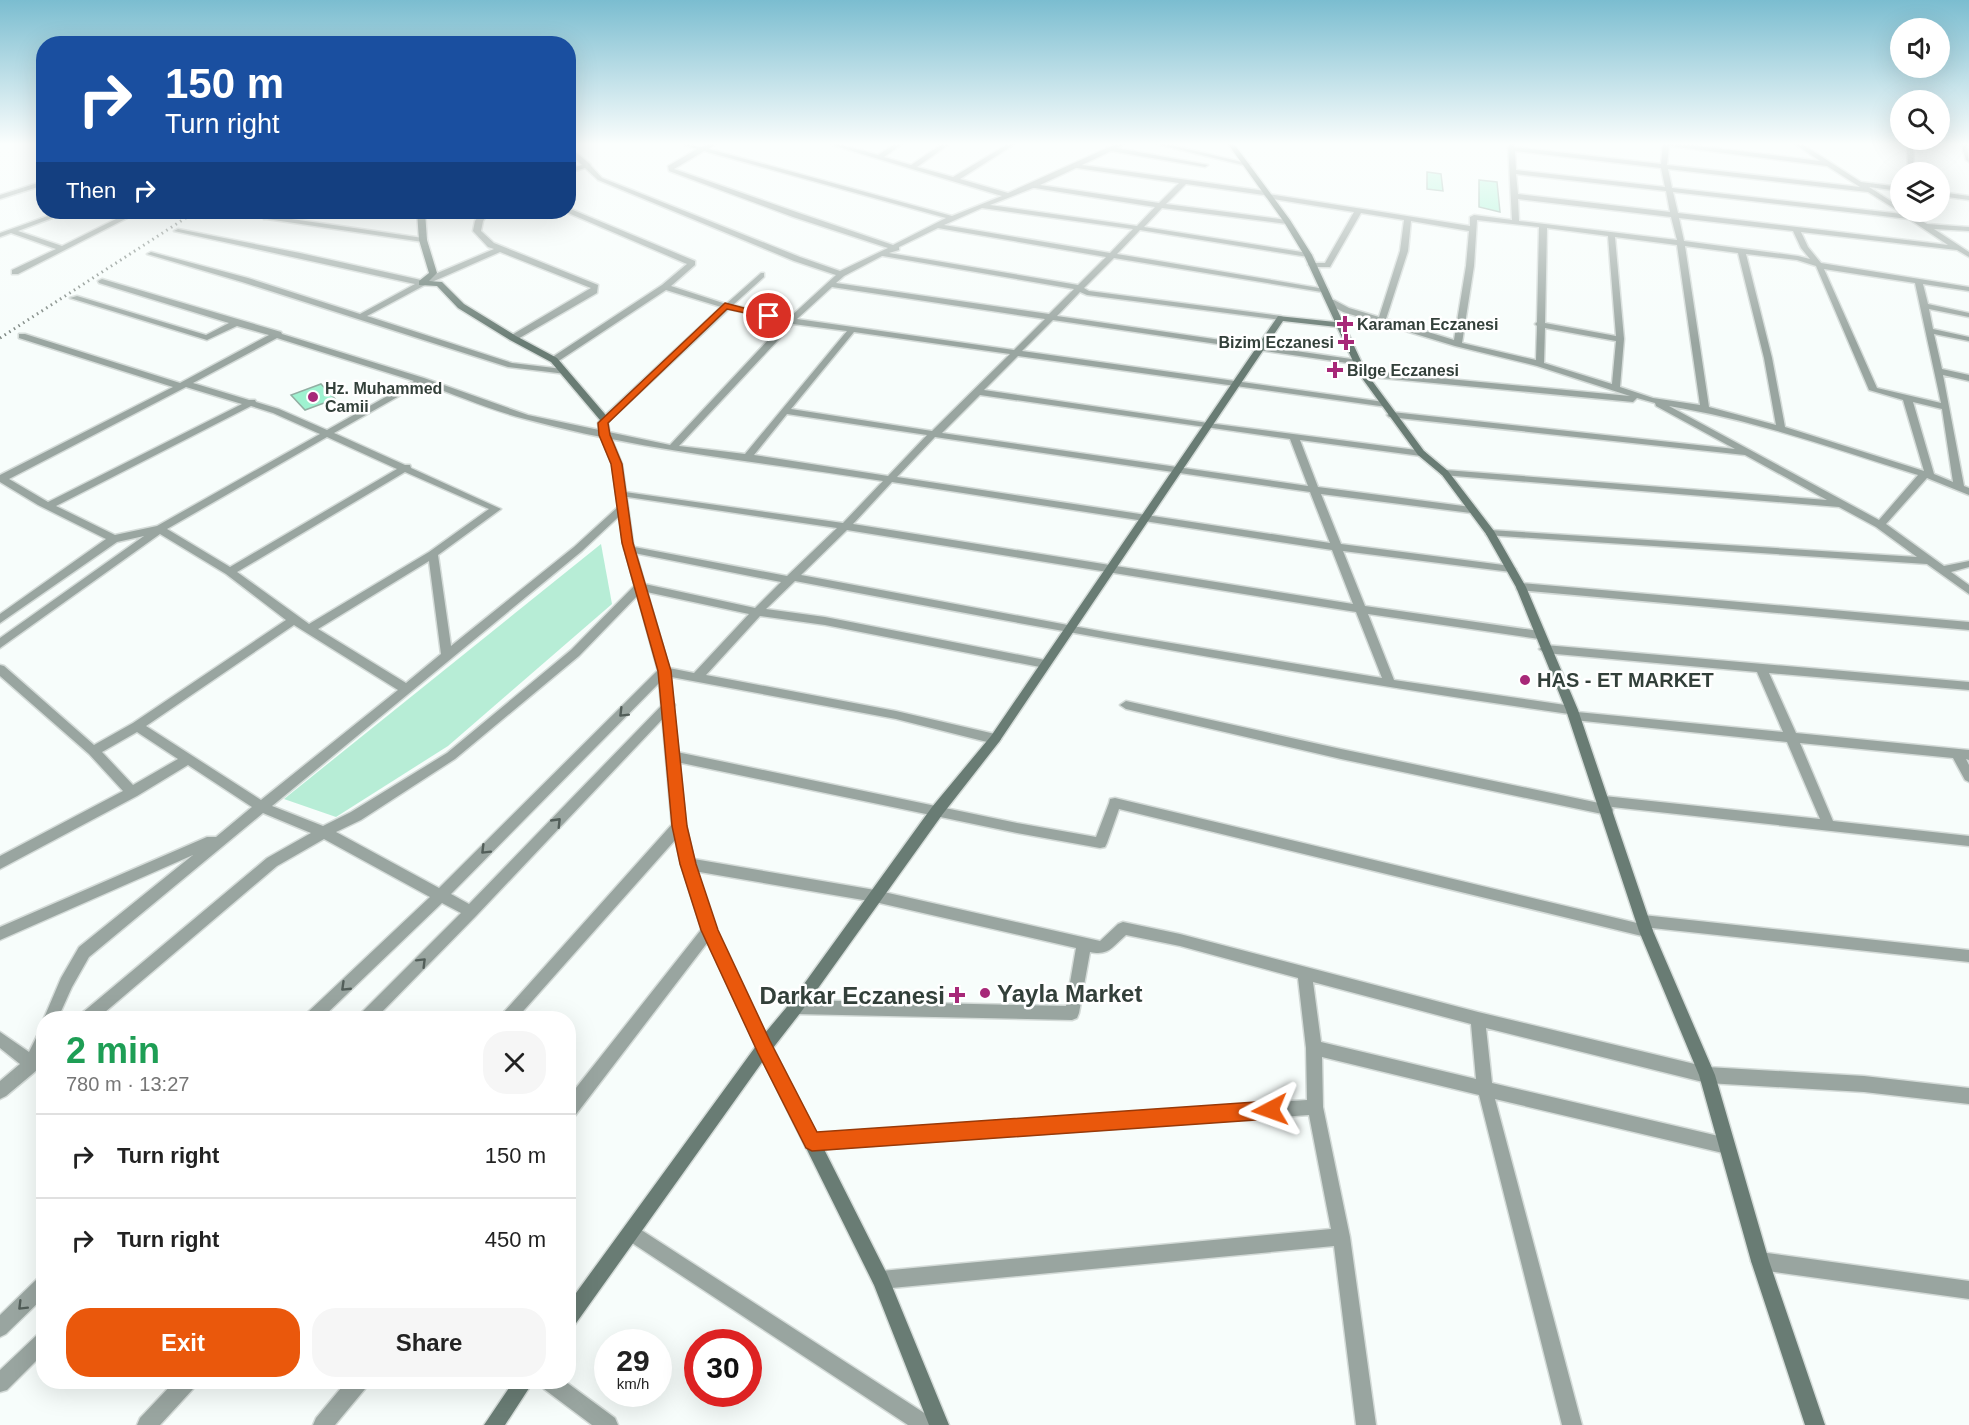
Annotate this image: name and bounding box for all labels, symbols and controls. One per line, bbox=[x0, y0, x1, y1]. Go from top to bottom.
map controls bbox=[1890, 18, 1950, 222]
button: sound bbox=[1890, 18, 1950, 78]
icon: right bbox=[66, 60, 144, 138]
text: 150 m bbox=[165, 60, 284, 107]
button: search bbox=[1890, 90, 1950, 150]
text: Turn right bbox=[165, 109, 280, 139]
button: layers bbox=[1890, 162, 1950, 222]
icon: right bbox=[128, 174, 161, 207]
text: Then bbox=[66, 178, 116, 203]
pin bbox=[743, 290, 794, 341]
icon: arrive bbox=[752, 299, 785, 332]
place label: Karaman Eczanesi bbox=[1357, 316, 1498, 333]
marker: Karaman Eczanesi bbox=[1338, 317, 1352, 331]
place label: Bizim Eczanesi bbox=[1218, 334, 1334, 351]
marker: Bizim Eczanesi bbox=[1339, 335, 1353, 349]
place label: Bilge Eczanesi bbox=[1347, 362, 1459, 379]
marker: Bilge Eczanesi bbox=[1328, 363, 1342, 377]
place label: Hz. Muhammed Camii bbox=[325, 380, 442, 415]
marker: Hz. Muhammed Camii bbox=[306, 390, 320, 404]
place label: HAS - ET MARKET bbox=[1537, 669, 1714, 691]
marker: HAS - ET MARKET bbox=[1518, 673, 1532, 687]
one-way arrow bbox=[619, 706, 630, 716]
one-way arrow bbox=[550, 818, 561, 828]
one-way arrow bbox=[481, 843, 492, 854]
one-way arrow bbox=[414, 959, 425, 970]
one-way arrow bbox=[342, 979, 353, 990]
place label: Yayla Market bbox=[997, 980, 1142, 1007]
place label: Darkar Eczanesi bbox=[760, 982, 945, 1009]
marker: Yayla Market bbox=[978, 986, 992, 1000]
marker: Darkar Eczanesi bbox=[950, 988, 964, 1002]
text: 2 min bbox=[66, 1030, 160, 1071]
button: close bbox=[483, 1031, 546, 1094]
text: 780 m · 13:27 bbox=[66, 1073, 189, 1095]
position arrow bbox=[1238, 1078, 1302, 1142]
icon: right bbox=[66, 1140, 99, 1173]
text: Turn right bbox=[117, 1143, 219, 1168]
text: 150 m bbox=[485, 1143, 546, 1168]
icon: right bbox=[66, 1224, 99, 1257]
text: Turn right bbox=[117, 1227, 219, 1252]
text: 450 m bbox=[485, 1227, 546, 1252]
one-way arrow bbox=[18, 1299, 29, 1310]
button: Exit bbox=[66, 1308, 300, 1377]
button: Share bbox=[312, 1308, 546, 1377]
speed limit sign: 30 bbox=[684, 1329, 762, 1407]
text: 29 bbox=[616, 1344, 650, 1377]
text: km/h bbox=[617, 1375, 649, 1392]

